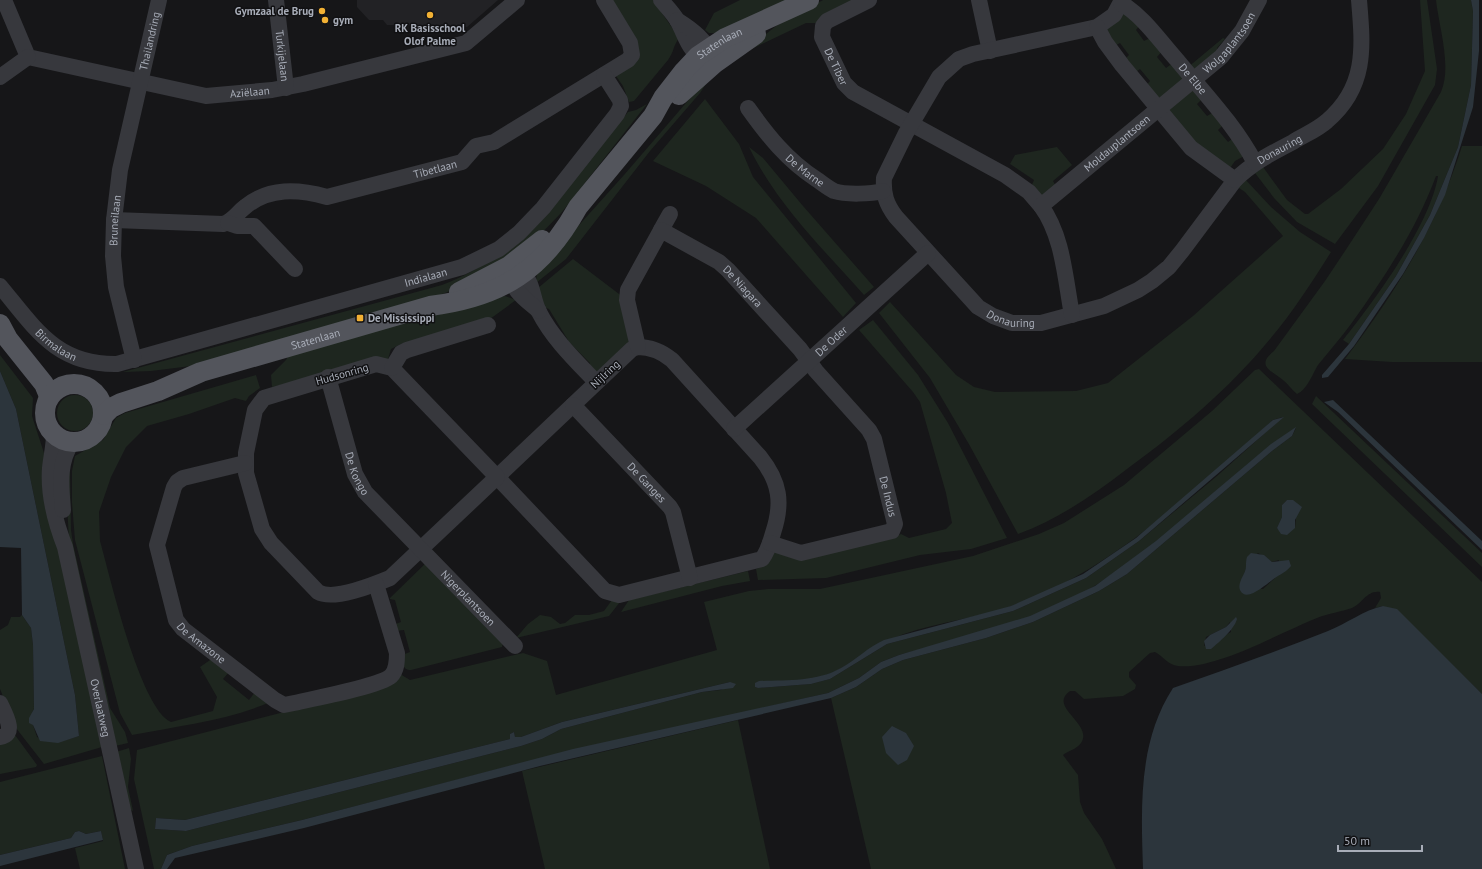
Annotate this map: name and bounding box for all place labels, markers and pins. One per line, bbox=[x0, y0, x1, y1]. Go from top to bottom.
place label: Gymzaal de Brug bbox=[235, 4, 314, 18]
marker: Gymzaal de Brug bbox=[317, 6, 327, 16]
marker: RK Basisschool Olof Palme bbox=[425, 10, 435, 20]
place label: gym bbox=[333, 13, 353, 27]
marker: gym bbox=[320, 15, 330, 25]
place label: RK Basisschool Olof Palme bbox=[395, 21, 466, 48]
place label: De Mississippi bbox=[368, 311, 435, 325]
marker: De Mississippi bbox=[355, 313, 365, 323]

